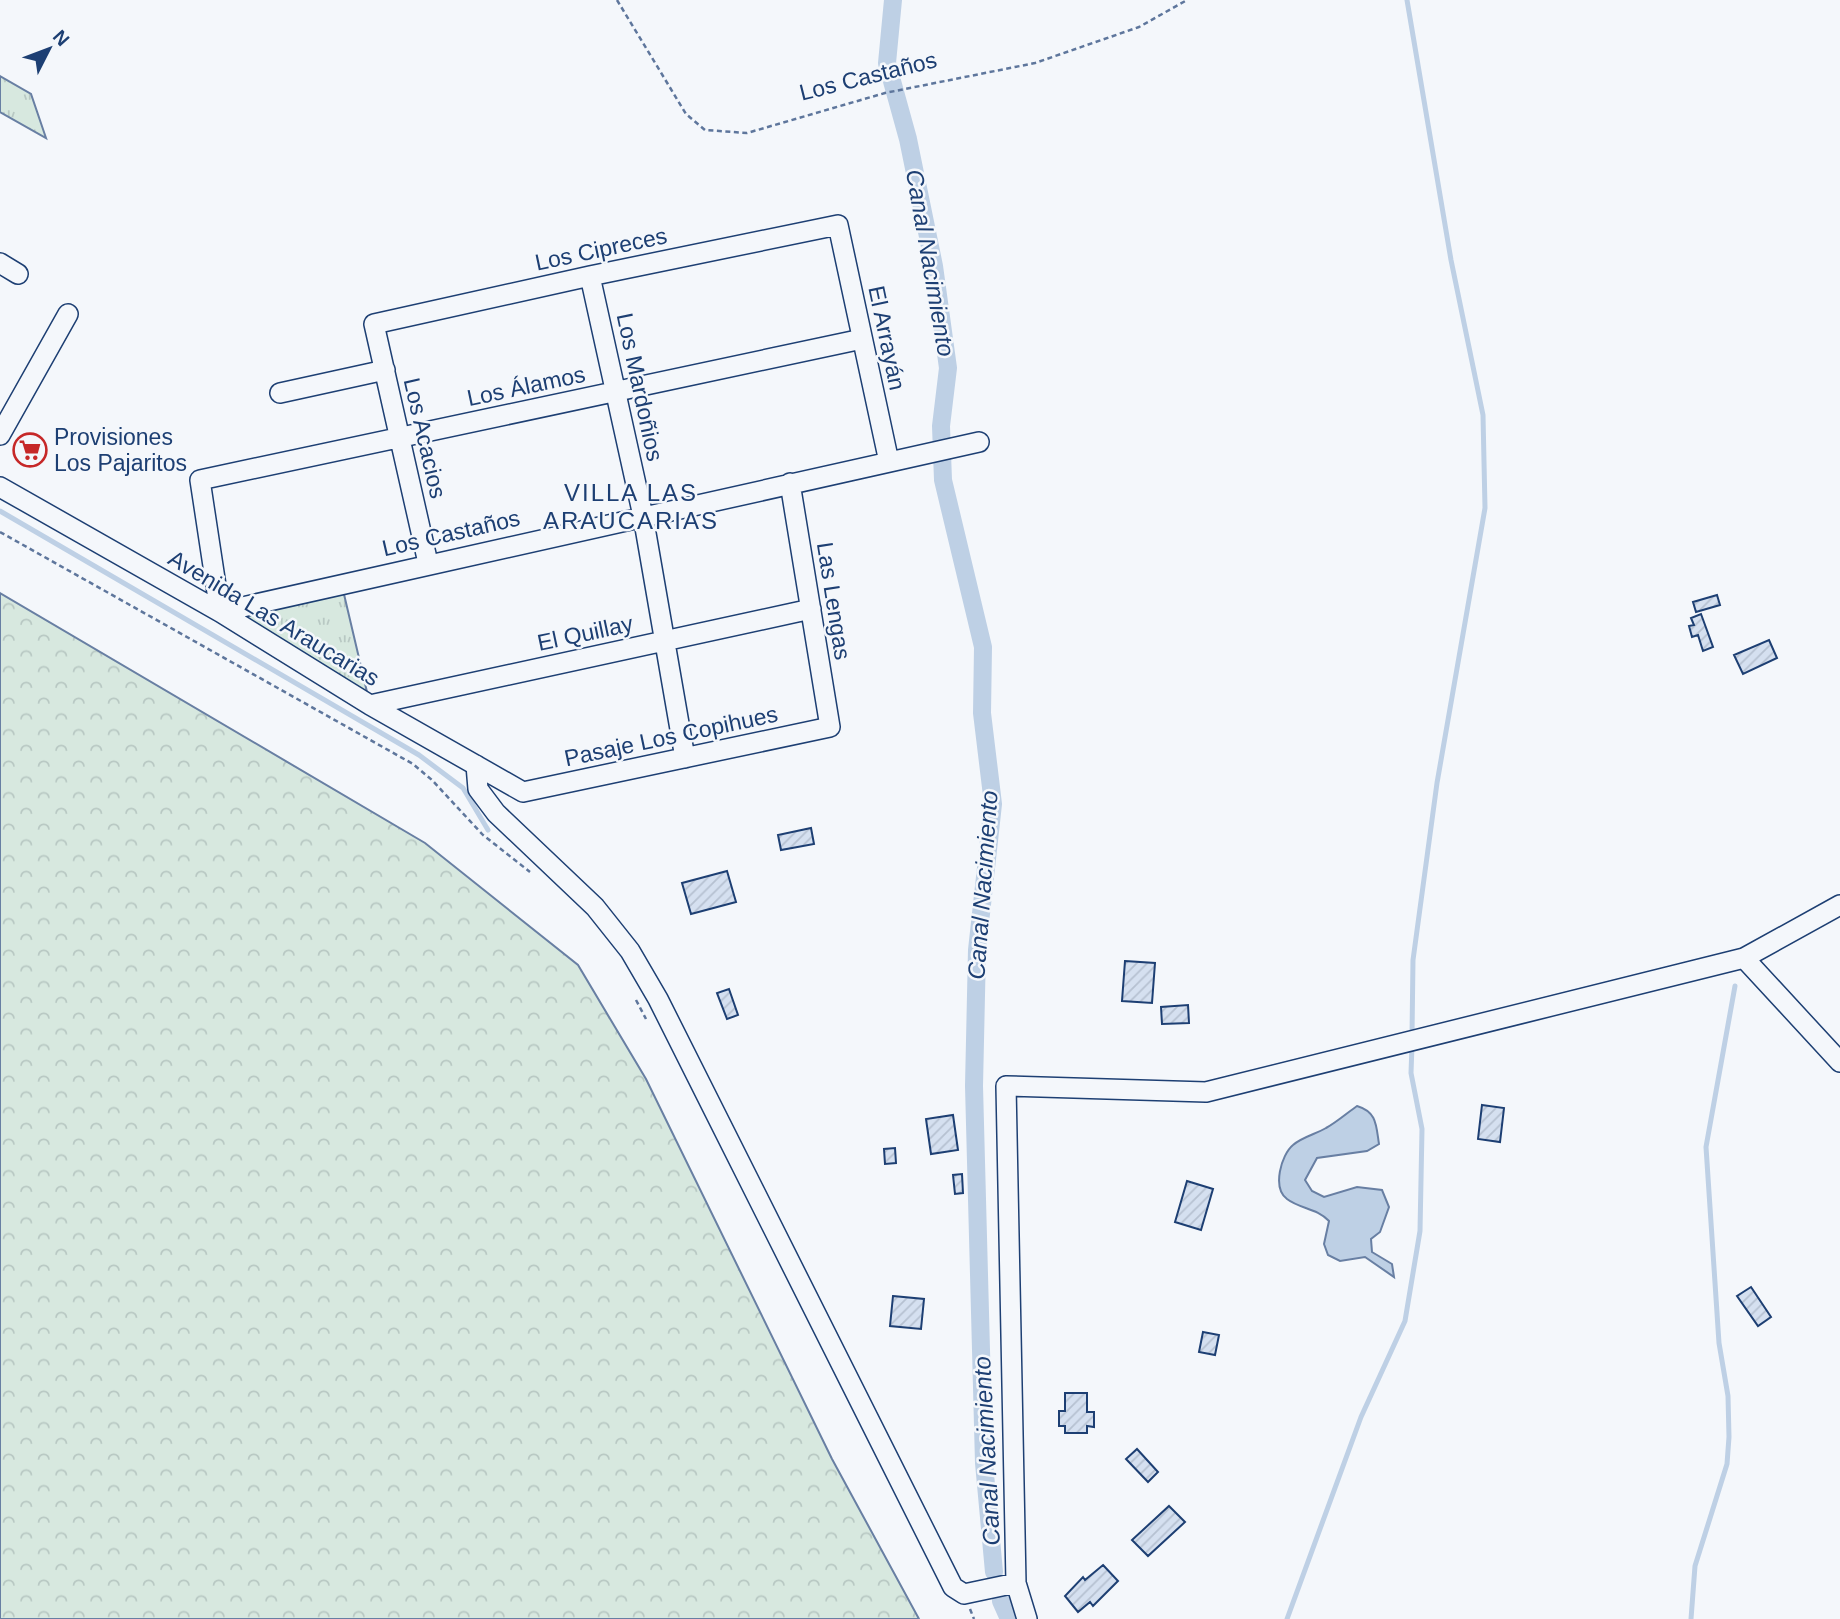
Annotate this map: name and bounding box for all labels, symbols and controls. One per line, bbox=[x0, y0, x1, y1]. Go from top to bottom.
north arrow bbox=[14, 14, 84, 84]
text: N bbox=[49, 26, 74, 50]
street label: Los Castaños bbox=[797, 46, 939, 106]
water label: Canal Nacimiento bbox=[901, 167, 960, 359]
street label: Los Cipreces bbox=[533, 222, 669, 276]
street label: El Arrayán bbox=[863, 283, 911, 393]
street label: Los Mardoñios bbox=[612, 311, 668, 463]
street label: Los Álamos bbox=[465, 361, 587, 411]
street label: Los Acacios bbox=[399, 375, 451, 501]
place label: Provisiones Los Pajaritos bbox=[54, 424, 187, 476]
supermarket icon: Provisiones Los Pajaritos bbox=[11, 431, 49, 469]
district label: VILLA LAS ARAUCARIAS bbox=[543, 479, 719, 534]
street label: Los Castaños bbox=[380, 505, 522, 561]
street label: Las Lengas bbox=[812, 540, 856, 662]
street label: Avenida Las Araucarias bbox=[164, 545, 384, 691]
street label: El Quillay bbox=[535, 610, 636, 656]
street label: Pasaje Los Copihues bbox=[562, 701, 780, 771]
water label: Canal Nacimiento bbox=[962, 790, 1003, 980]
water label: Canal Nacimiento bbox=[968, 1356, 1005, 1546]

